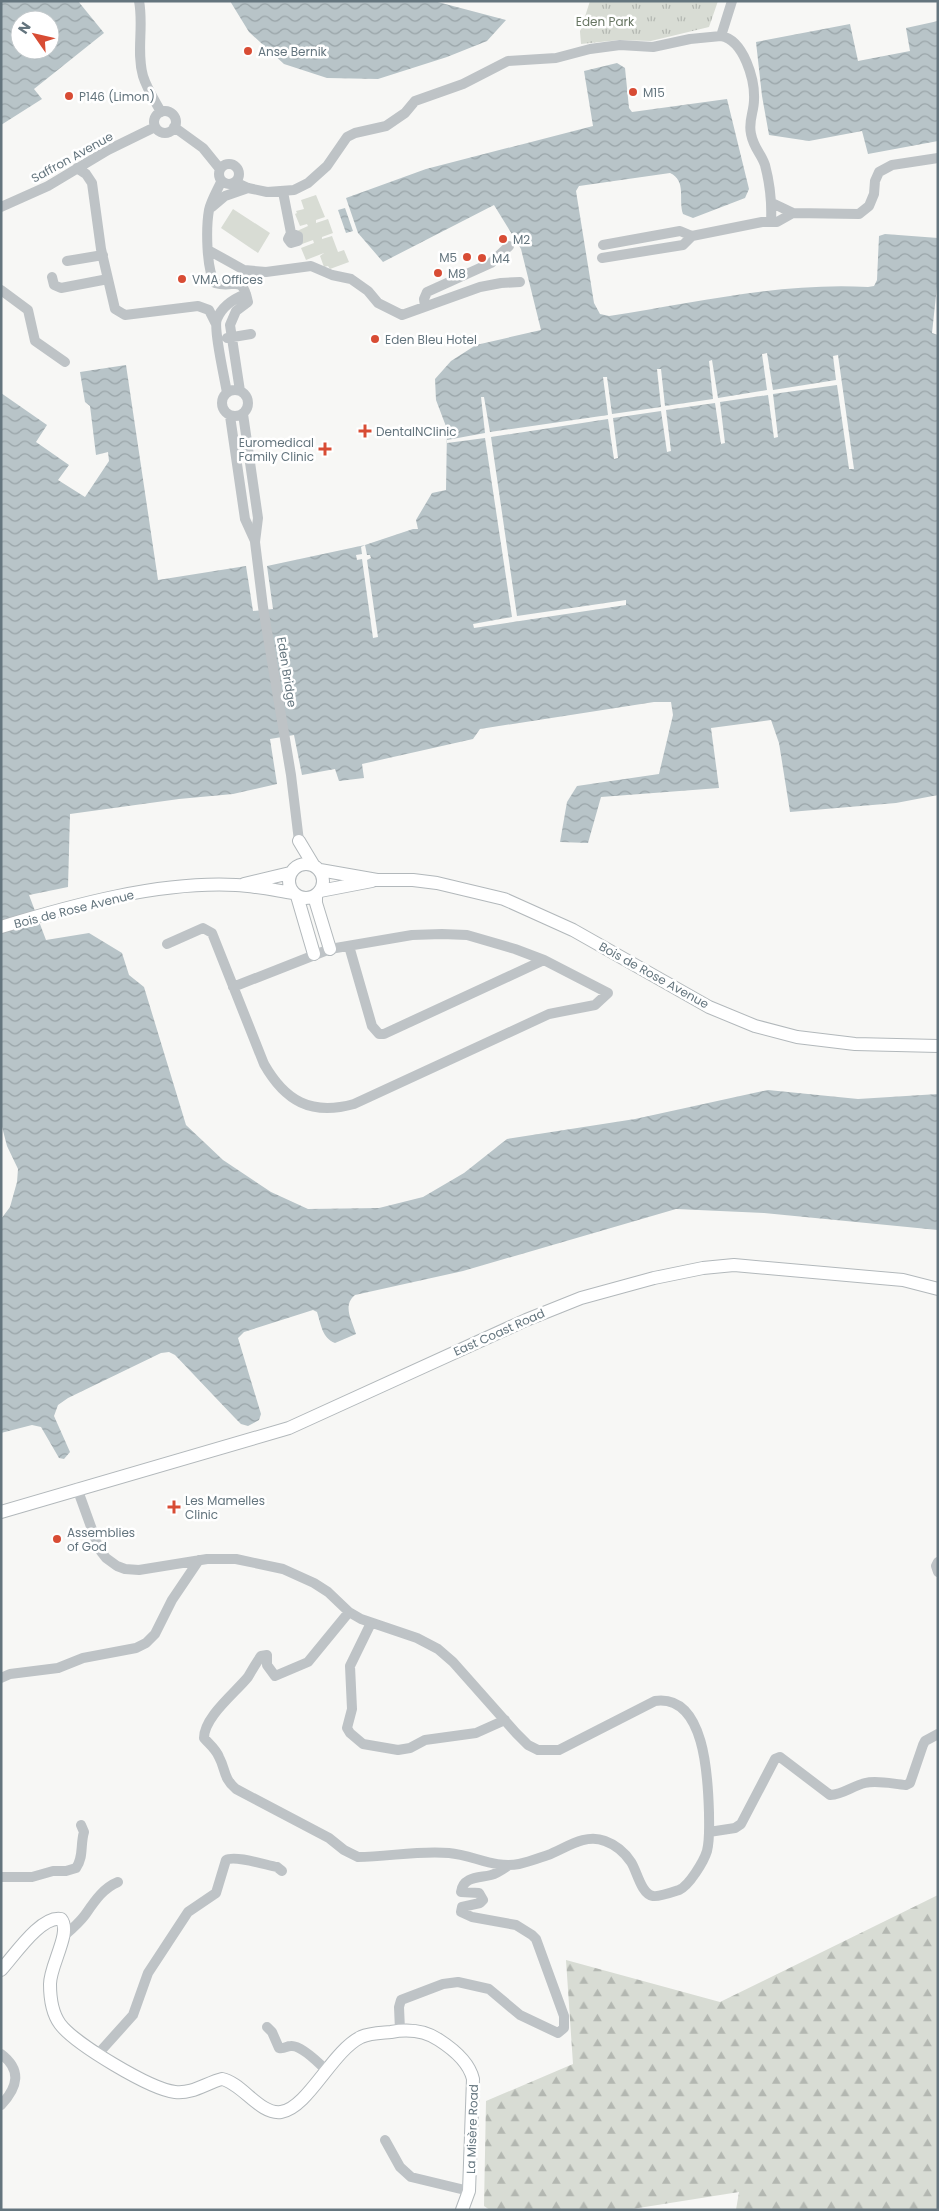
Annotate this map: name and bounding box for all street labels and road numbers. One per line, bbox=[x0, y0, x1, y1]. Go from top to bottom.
street label: Saffron Avenue bbox=[28, 127, 116, 187]
street label: Eden Bridge bbox=[273, 636, 301, 708]
street label: Bois de Rose Avenue bbox=[12, 886, 136, 932]
street label: Bois de Rose Avenue bbox=[596, 938, 712, 1012]
street label: East Coast Road bbox=[451, 1304, 547, 1360]
street label: La Misère Road bbox=[462, 2084, 482, 2174]

